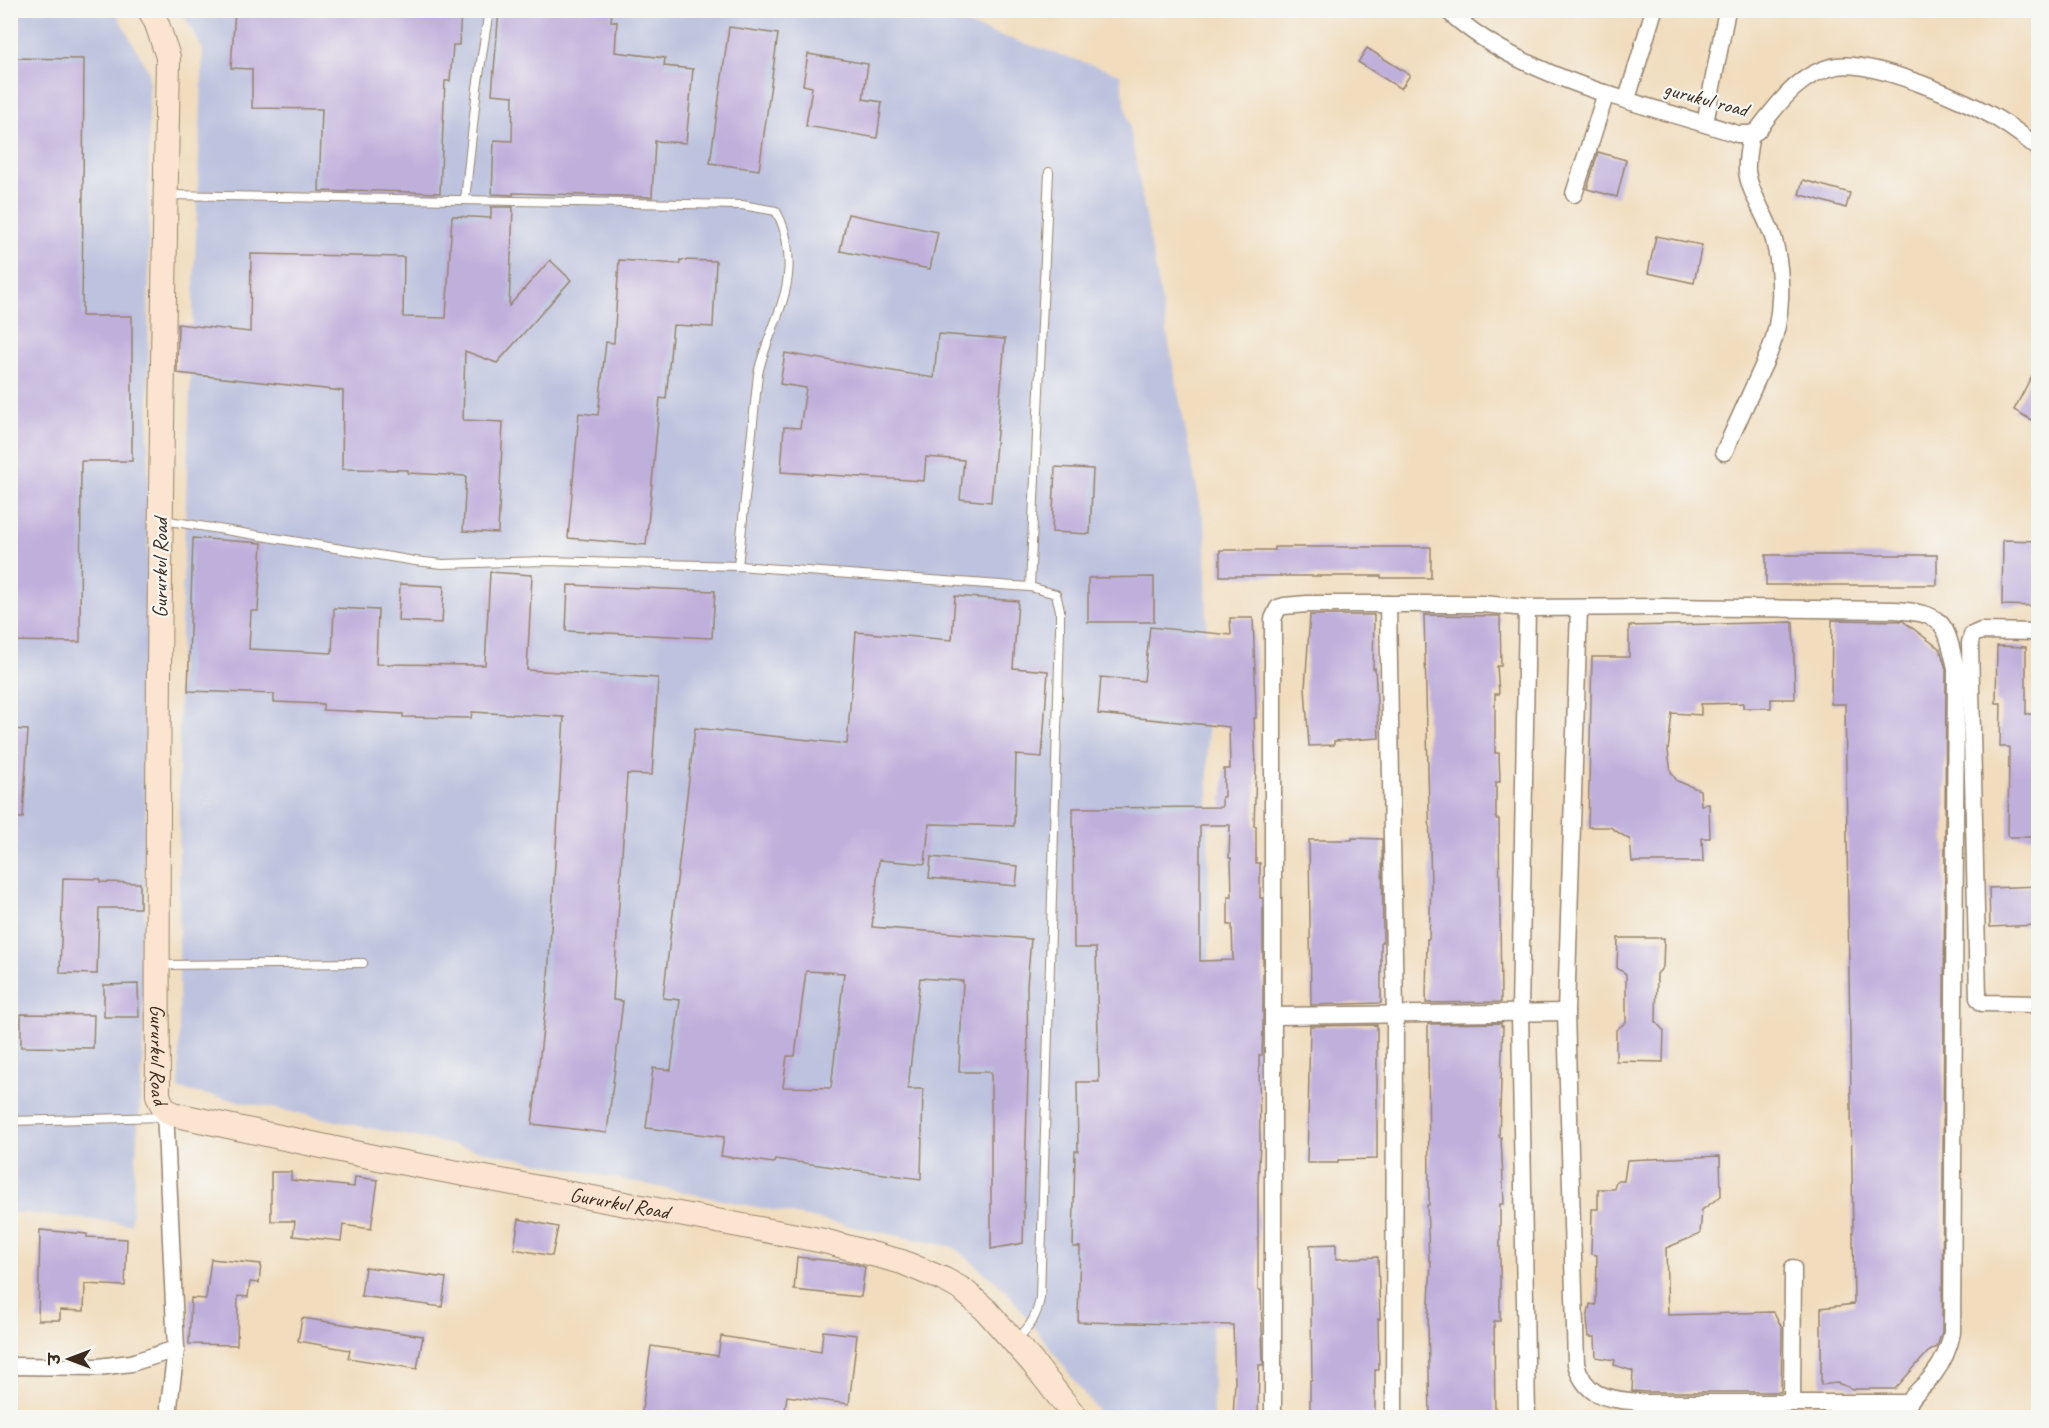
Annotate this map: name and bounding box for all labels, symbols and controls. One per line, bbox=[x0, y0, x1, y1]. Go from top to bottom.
street label: gurukul road bbox=[1661, 75, 1754, 123]
street label: Gururkul Road bbox=[147, 514, 173, 618]
street label: Gururkul Road bbox=[145, 1004, 175, 1113]
street label: Gururkul Road bbox=[568, 1181, 675, 1226]
north arrow bbox=[39, 1329, 99, 1389]
text: उ bbox=[45, 1352, 65, 1366]

